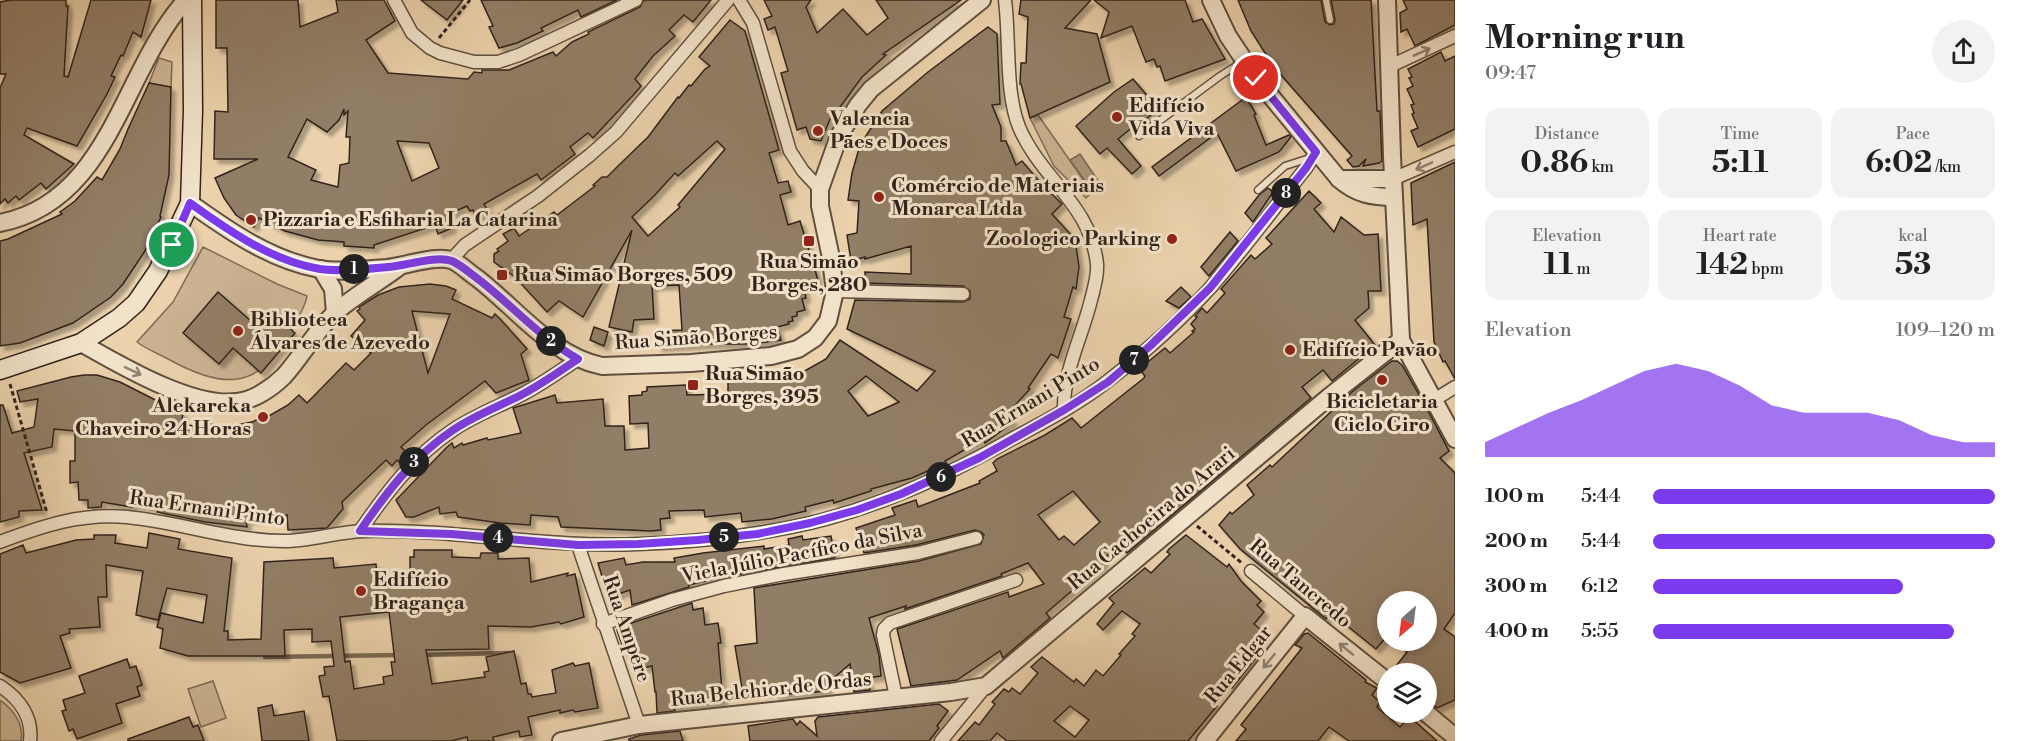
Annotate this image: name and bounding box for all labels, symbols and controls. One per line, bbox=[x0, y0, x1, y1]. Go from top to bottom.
text: Morning run bbox=[1485, 18, 1685, 59]
button: share bbox=[1932, 20, 1995, 83]
one-way arrow bbox=[1412, 45, 1430, 57]
pin bbox=[1230, 52, 1281, 103]
icon: check bbox=[1239, 61, 1272, 94]
text: 09:47 bbox=[1485, 61, 1536, 86]
place label: Edifício Vida Viva bbox=[1128, 94, 1215, 142]
place label: Valencia Pães e Doces bbox=[829, 107, 948, 155]
marker: Edifício Vida Viva bbox=[1110, 110, 1124, 124]
marker: Valencia Pães e Doces bbox=[811, 124, 825, 138]
text: Distance bbox=[1535, 124, 1599, 144]
text: Time bbox=[1721, 124, 1759, 144]
text: Pace bbox=[1896, 124, 1930, 144]
text: 0.86 bbox=[1520, 144, 1588, 182]
text: 5:11 bbox=[1712, 144, 1768, 182]
text: 6:02 bbox=[1865, 144, 1932, 182]
text: km bbox=[1588, 157, 1614, 177]
text: /km bbox=[1932, 157, 1961, 177]
one-way arrow bbox=[1416, 161, 1434, 172]
place label: Comércio de Materiais Monarca Ltda bbox=[891, 174, 1104, 222]
pin: 8 bbox=[1271, 178, 1301, 208]
text: 8 bbox=[1281, 183, 1291, 203]
marker: Comércio de Materiais Monarca Ltda bbox=[872, 190, 886, 204]
place label: Pizzaria e Esfiharia La Catarina bbox=[263, 208, 558, 233]
marker: Pizzaria e Esfiharia La Catarina bbox=[244, 213, 258, 227]
pin bbox=[146, 219, 197, 270]
text: Elevation bbox=[1532, 226, 1602, 246]
text: Heart rate bbox=[1703, 226, 1777, 246]
text: kcal bbox=[1898, 226, 1928, 246]
place label: Zoologico Parking bbox=[987, 227, 1161, 252]
icon: arrive bbox=[155, 228, 188, 261]
marker: Zoologico Parking bbox=[1165, 232, 1179, 246]
marker: Rua Simão Borges, 280 bbox=[802, 234, 816, 248]
text: 11 bbox=[1543, 246, 1573, 284]
text: 142 bbox=[1696, 246, 1748, 284]
text: 53 bbox=[1895, 246, 1931, 284]
place label: Rua Simão Borges, 280 bbox=[751, 250, 867, 298]
pin: 1 bbox=[339, 254, 369, 284]
text: 1 bbox=[350, 259, 358, 279]
text: m bbox=[1573, 259, 1591, 279]
text: bpm bbox=[1748, 259, 1784, 279]
place label: Rua Simão Borges, 509 bbox=[514, 263, 733, 288]
marker: Rua Simão Borges, 509 bbox=[495, 268, 509, 282]
place label: Biblioteca Álvares de Azevedo bbox=[249, 308, 430, 356]
text: Elevation bbox=[1485, 318, 1572, 343]
text: 109–120 m bbox=[1896, 318, 1995, 343]
street label: Rua Simão Borges bbox=[614, 320, 778, 356]
marker: Biblioteca Álvares de Azevedo bbox=[231, 324, 245, 338]
pin: 2 bbox=[536, 326, 566, 356]
text: 2 bbox=[546, 331, 556, 351]
place label: Edifício Pavão bbox=[1302, 338, 1438, 363]
marker: Edifício Pavão bbox=[1283, 343, 1297, 357]
pin: 7 bbox=[1119, 345, 1149, 375]
text: 7 bbox=[1129, 350, 1139, 370]
street label: Rua Ernani Pinto bbox=[957, 352, 1105, 454]
place label: Rua Simão Borges, 395 bbox=[705, 362, 819, 410]
one-way arrow bbox=[123, 365, 141, 377]
marker: Bicicletaria Ciclo Giro bbox=[1375, 373, 1389, 387]
marker: Rua Simão Borges, 395 bbox=[686, 378, 700, 392]
place label: Bicicletaria Ciclo Giro bbox=[1326, 390, 1438, 438]
place label: Alekareka Chaveiro 24 Horas bbox=[75, 394, 251, 442]
marker: Alekareka Chaveiro 24 Horas bbox=[256, 410, 270, 424]
street label: Rua Cachoeira do Arari bbox=[1063, 441, 1241, 596]
pin: 3 bbox=[399, 447, 429, 477]
text: 3 bbox=[409, 452, 419, 472]
pin: 6 bbox=[926, 462, 956, 492]
text: 6 bbox=[936, 467, 946, 487]
text: 100 m bbox=[1485, 484, 1544, 509]
text: 5:44 bbox=[1581, 484, 1621, 509]
street label: Rua Ernani Pinto bbox=[127, 486, 287, 532]
street label: Viela Júlio Pacífico da Silva bbox=[678, 518, 925, 590]
pin: 5 bbox=[709, 522, 739, 552]
pin: 4 bbox=[483, 523, 513, 553]
text: 5 bbox=[719, 527, 729, 547]
text: 4 bbox=[493, 528, 503, 548]
text: 200 m bbox=[1485, 529, 1548, 554]
text: 5:44 bbox=[1581, 529, 1621, 554]
street label: Rua Tancredo bbox=[1244, 534, 1356, 634]
place label: Edifício Bragança bbox=[373, 568, 465, 616]
street label: Rua Ampére bbox=[596, 573, 656, 685]
text: 300 m bbox=[1485, 574, 1548, 599]
text: 6:12 bbox=[1581, 574, 1618, 599]
marker: Edifício Bragança bbox=[354, 584, 368, 598]
north arrow bbox=[1377, 591, 1437, 651]
map controls bbox=[1377, 591, 1437, 723]
text: 400 m bbox=[1485, 619, 1549, 644]
text: 5:55 bbox=[1581, 619, 1619, 644]
street label: Rua Edgar bbox=[1200, 620, 1278, 709]
one-way arrow bbox=[1339, 643, 1355, 656]
one-way arrow bbox=[1262, 653, 1275, 669]
button: layers bbox=[1377, 663, 1437, 723]
street label: Rua Belchior de Ordas bbox=[669, 667, 873, 713]

